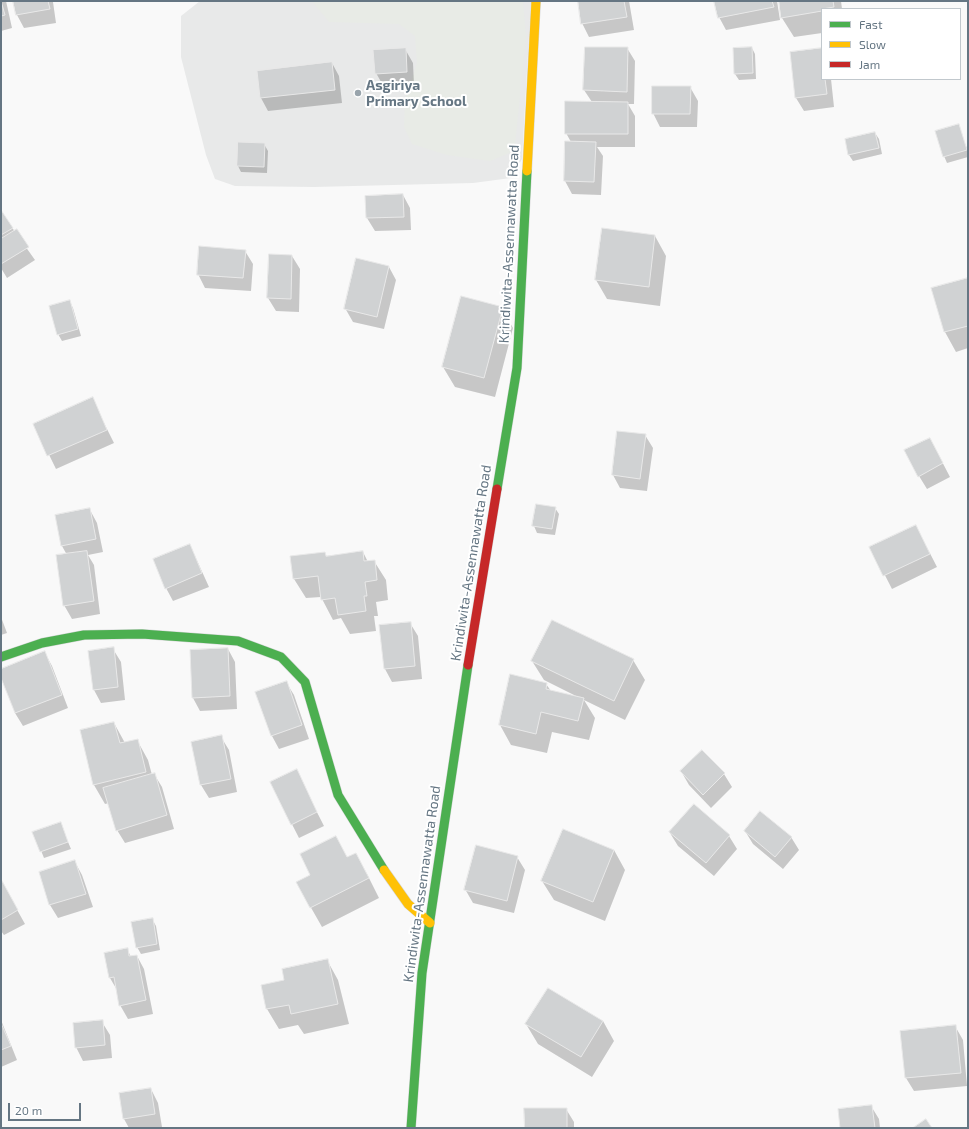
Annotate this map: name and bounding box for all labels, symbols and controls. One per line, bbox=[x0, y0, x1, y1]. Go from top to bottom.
legend bbox=[821, 8, 961, 80]
text: Fast bbox=[859, 17, 882, 31]
text: Slow bbox=[859, 37, 886, 51]
text: Jam bbox=[859, 57, 880, 71]
place label: Asgiriya Primary School bbox=[366, 77, 467, 110]
marker: Asgiriya Primary School bbox=[353, 88, 363, 98]
street label: Krindiwita-Assennawatta Road bbox=[495, 144, 523, 344]
street label: Krindiwita-Assennawatta Road bbox=[447, 464, 495, 662]
street label: Krindiwita-Assennawatta Road bbox=[400, 784, 444, 984]
scale bar bbox=[10, 1095, 83, 1121]
text: 20 m bbox=[15, 1103, 42, 1117]

